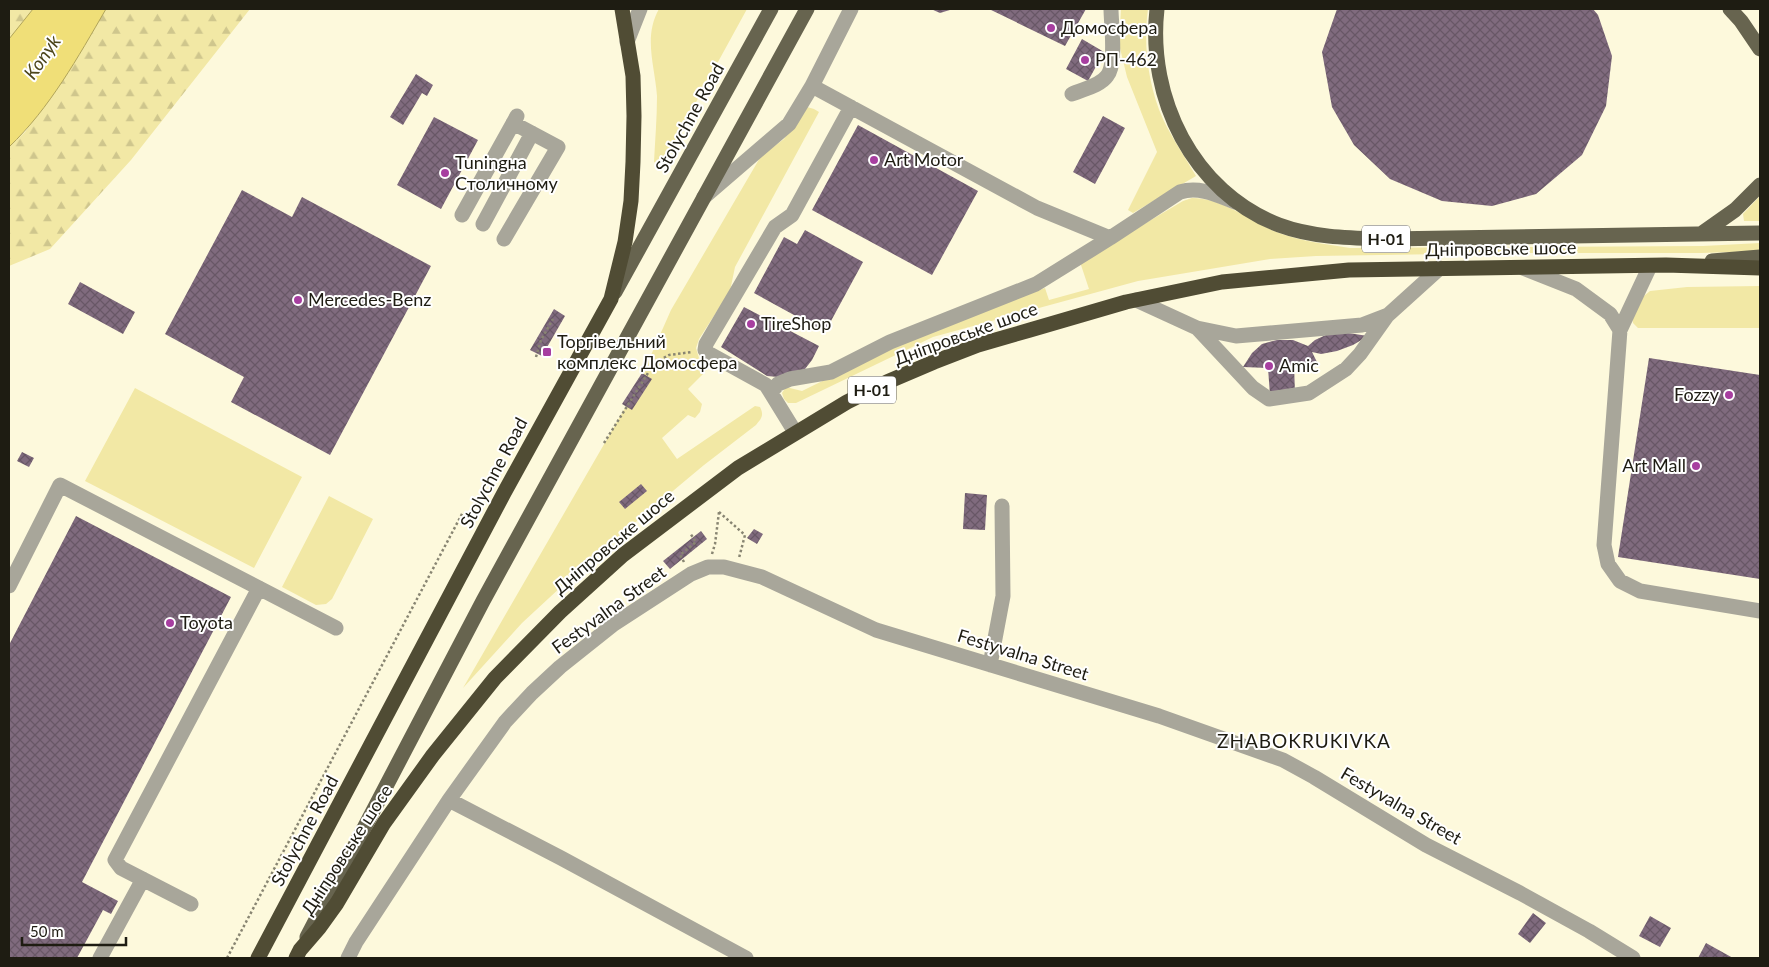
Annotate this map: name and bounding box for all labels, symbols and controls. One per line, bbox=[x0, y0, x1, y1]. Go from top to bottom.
place label: Домосфера bbox=[1061, 16, 1157, 38]
marker: Домосфера bbox=[1045, 22, 1057, 34]
water label: Konyk bbox=[18, 29, 66, 83]
place label: РП-462 bbox=[1095, 48, 1157, 70]
marker: РП-462 bbox=[1079, 54, 1091, 66]
street label: Stolychne Road bbox=[650, 59, 728, 176]
place label: Art Motor bbox=[884, 148, 964, 170]
place label: Tuningна Столичному bbox=[455, 151, 559, 194]
marker: Art Motor bbox=[868, 154, 880, 166]
marker: Tuningна Столичному bbox=[439, 167, 451, 179]
road number: Н-01 bbox=[1362, 225, 1410, 252]
street label: Дніпровське шосе bbox=[1425, 236, 1577, 260]
place label: Mercedes-Benz bbox=[308, 288, 431, 310]
marker: Mercedes-Benz bbox=[292, 294, 304, 306]
street label: Дніпровське шосе bbox=[891, 297, 1040, 369]
place label: TireShop bbox=[761, 312, 831, 334]
marker: TireShop bbox=[745, 318, 757, 330]
place label: Торгівельний комплекс Домосфера bbox=[557, 330, 738, 373]
marker: Торгівельний комплекс Домосфера bbox=[541, 346, 553, 358]
place label: Amic bbox=[1279, 354, 1319, 376]
marker: Amic bbox=[1263, 360, 1275, 372]
road number: Н-01 bbox=[848, 376, 896, 404]
place label: Fozzy bbox=[1674, 383, 1720, 405]
marker: Fozzy bbox=[1723, 389, 1735, 401]
street label: Stolychne Road bbox=[455, 414, 531, 532]
place label: Art Mall bbox=[1622, 454, 1686, 476]
marker: Art Mall bbox=[1690, 460, 1702, 472]
street label: Дніпровське шосе bbox=[548, 484, 678, 598]
street label: Festyvalna Street bbox=[547, 560, 670, 658]
place label: Toyota bbox=[180, 611, 233, 633]
marker: Toyota bbox=[164, 617, 176, 629]
street label: Festyvalna Street bbox=[955, 624, 1092, 685]
district label: ZHABOKRUKIVKA bbox=[1217, 729, 1391, 752]
street label: Festyvalna Street bbox=[1337, 762, 1466, 849]
street label: Stolychne Road bbox=[266, 772, 342, 890]
street label: Дніпровське шосе bbox=[296, 780, 397, 919]
scale bar bbox=[22, 914, 126, 946]
text: 50 m bbox=[30, 922, 64, 940]

